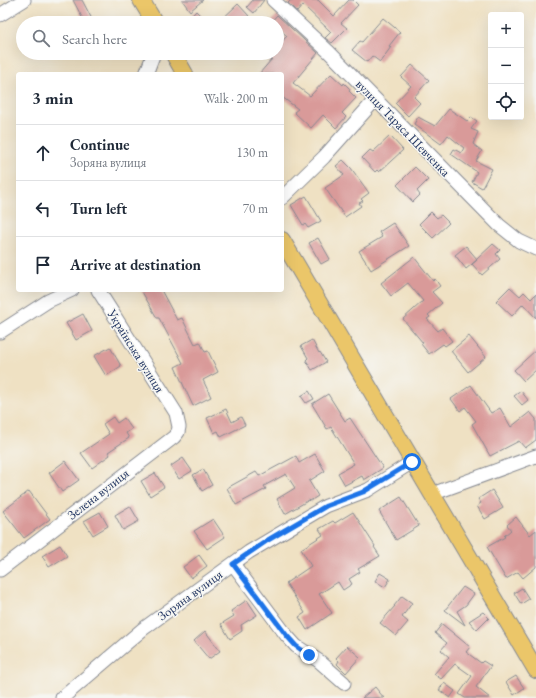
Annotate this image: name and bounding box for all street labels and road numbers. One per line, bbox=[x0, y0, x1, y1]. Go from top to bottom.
street label: вулиця Тараса Шевченка bbox=[352, 76, 454, 181]
street label: Українська вулиця bbox=[103, 305, 169, 396]
street label: Зелена вулиця bbox=[64, 464, 132, 523]
street label: Зоряна вулиця bbox=[154, 566, 226, 624]

